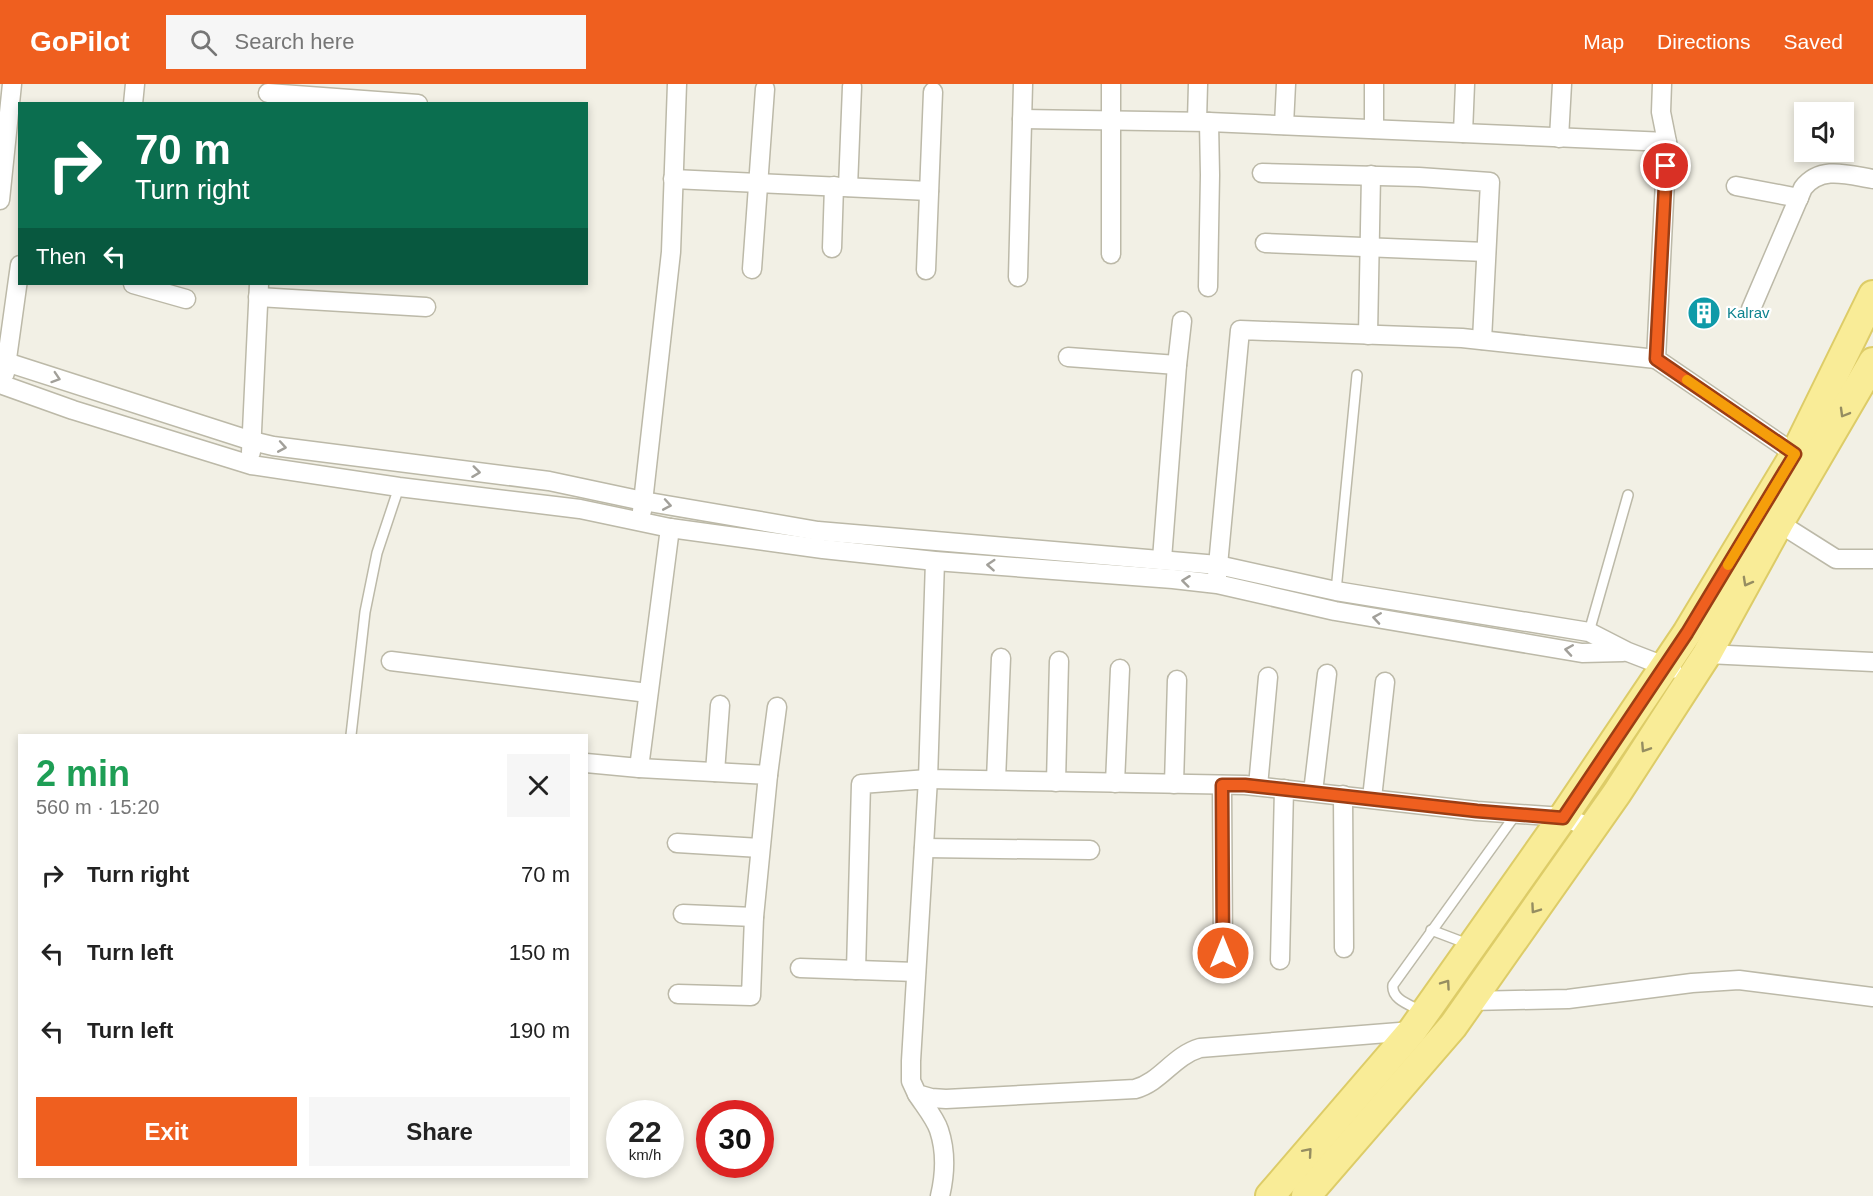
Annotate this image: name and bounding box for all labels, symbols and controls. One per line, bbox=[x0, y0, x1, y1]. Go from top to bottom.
search box bbox=[166, 15, 586, 69]
text: GoPilot bbox=[30, 26, 130, 57]
icon: search bbox=[187, 26, 220, 59]
text: Search here bbox=[235, 29, 354, 54]
text: Map bbox=[1583, 30, 1624, 53]
text: Directions bbox=[1657, 30, 1750, 53]
text: Saved bbox=[1783, 30, 1843, 53]
map controls bbox=[1794, 102, 1854, 162]
button: sound bbox=[1794, 102, 1854, 162]
icon: right bbox=[36, 126, 114, 204]
text: 70 m bbox=[135, 126, 231, 173]
pin bbox=[1640, 140, 1691, 191]
icon: arrive bbox=[1649, 149, 1682, 182]
text: Turn right bbox=[135, 175, 250, 205]
icon: left bbox=[98, 240, 131, 273]
text: Then bbox=[36, 244, 86, 269]
building icon: Kalrav bbox=[1686, 295, 1722, 331]
place label: Kalrav bbox=[1727, 304, 1770, 321]
one-way arrow bbox=[50, 371, 61, 383]
one-way arrow bbox=[1839, 407, 1851, 417]
one-way arrow bbox=[277, 440, 287, 453]
one-way arrow bbox=[471, 465, 480, 478]
one-way arrow bbox=[662, 498, 672, 511]
one-way arrow bbox=[987, 559, 996, 572]
one-way arrow bbox=[1181, 575, 1190, 587]
one-way arrow bbox=[1743, 576, 1754, 586]
one-way arrow bbox=[1372, 612, 1382, 625]
one-way arrow bbox=[1565, 645, 1574, 657]
one-way arrow bbox=[1641, 741, 1652, 752]
text: 2 min bbox=[36, 753, 130, 794]
button: close bbox=[507, 754, 570, 817]
text: 560 m · 15:20 bbox=[36, 796, 159, 818]
icon: right bbox=[36, 859, 69, 892]
text: Turn right bbox=[87, 862, 189, 887]
text: 70 m bbox=[521, 862, 570, 887]
one-way arrow bbox=[1531, 902, 1542, 913]
position arrow bbox=[1191, 921, 1255, 985]
icon: left bbox=[36, 937, 69, 970]
text: Turn left bbox=[87, 940, 173, 965]
text: 150 m bbox=[509, 940, 570, 965]
one-way arrow bbox=[1439, 979, 1450, 990]
icon: left bbox=[36, 1015, 69, 1048]
text: Turn left bbox=[87, 1018, 173, 1043]
text: 190 m bbox=[509, 1018, 570, 1043]
button: Exit bbox=[36, 1097, 297, 1166]
button: Share bbox=[309, 1097, 570, 1166]
speed limit sign: 30 bbox=[696, 1100, 774, 1178]
text: 22 bbox=[628, 1115, 662, 1148]
text: km/h bbox=[629, 1146, 661, 1163]
one-way arrow bbox=[1301, 1148, 1312, 1159]

